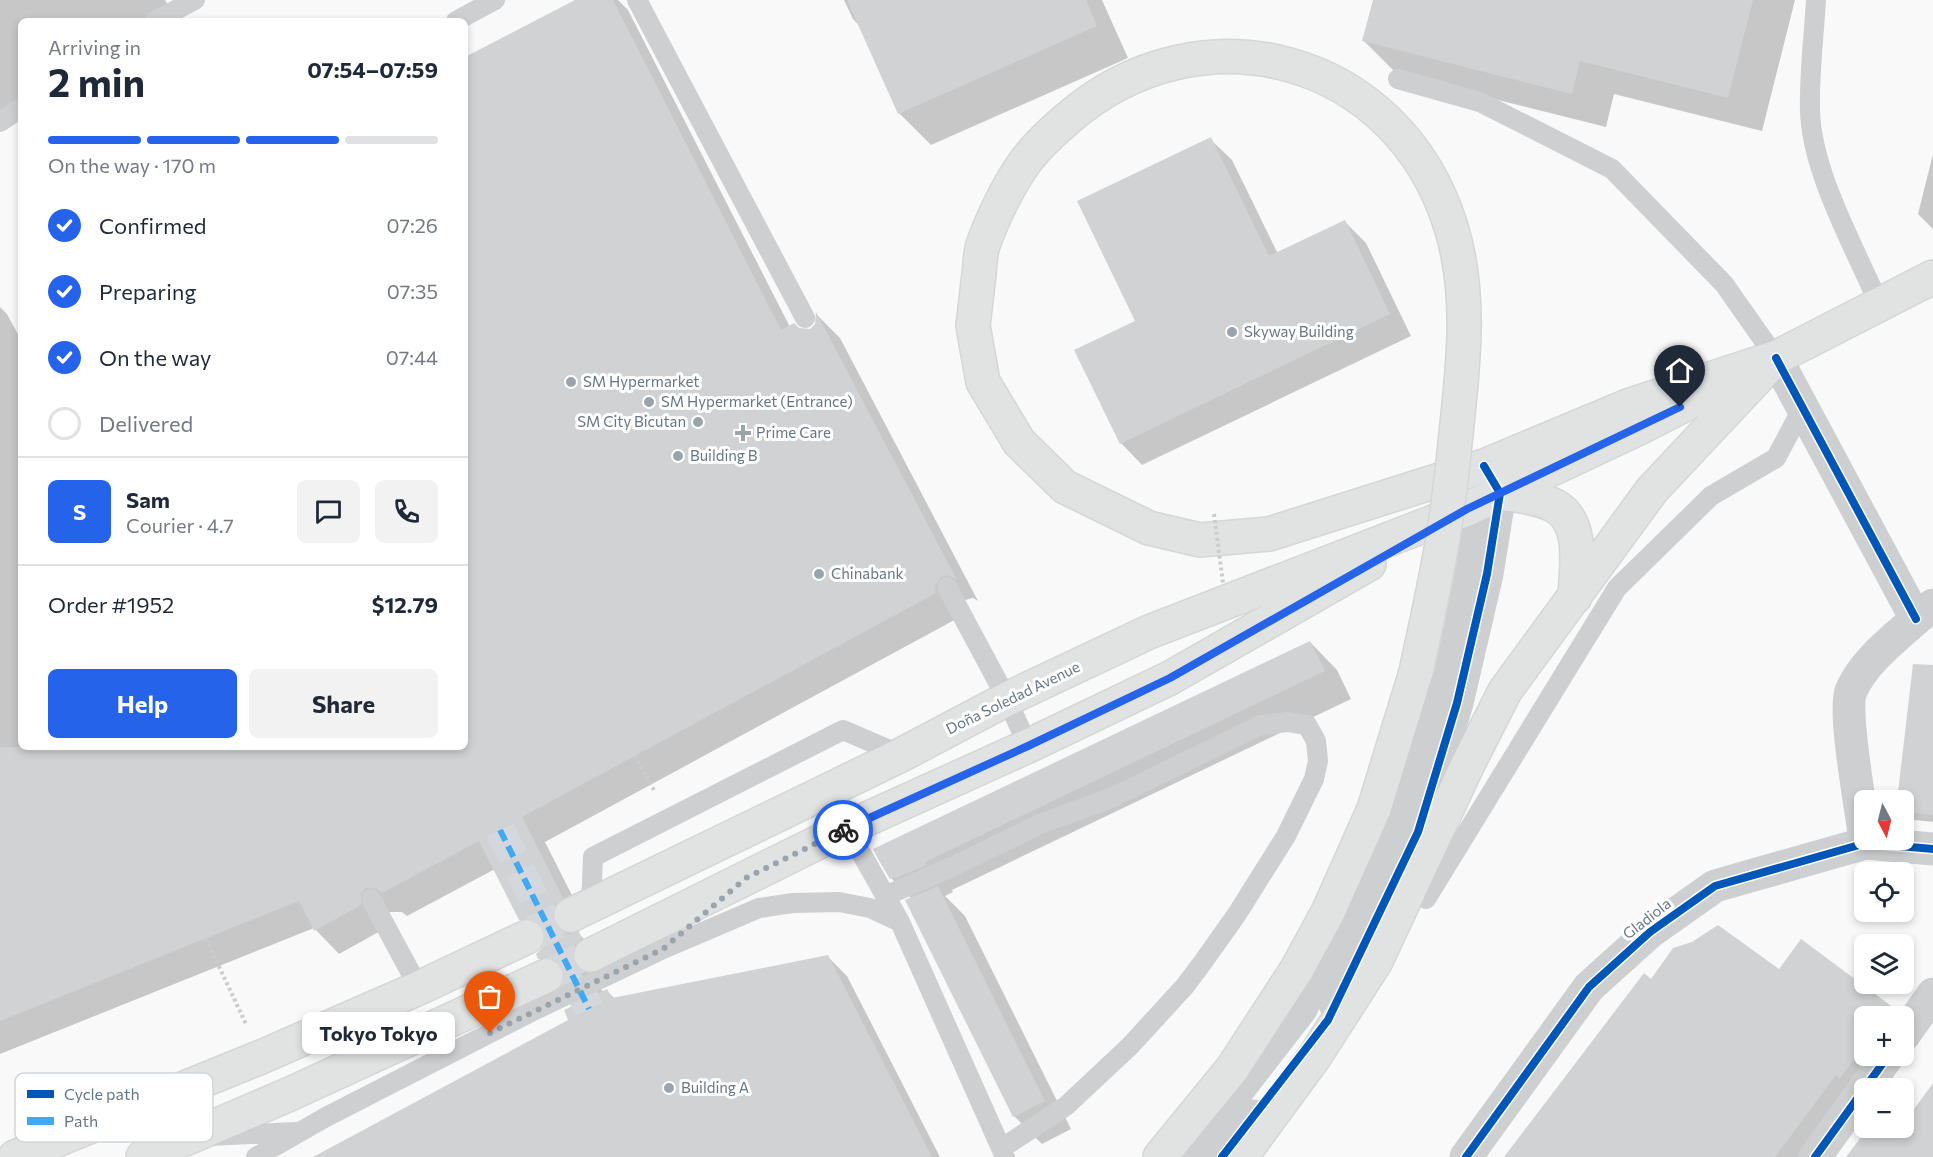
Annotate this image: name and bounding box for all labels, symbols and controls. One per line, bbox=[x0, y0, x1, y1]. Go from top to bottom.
text: Arriving in bbox=[48, 35, 141, 59]
text: 07:54–07:59 bbox=[307, 56, 438, 83]
text: 2 min bbox=[48, 57, 145, 105]
text: On the way · 170 m bbox=[48, 153, 216, 177]
icon: check bbox=[48, 209, 81, 242]
text: Confirmed bbox=[99, 212, 206, 239]
text: 07:26 bbox=[387, 213, 438, 237]
icon: check bbox=[48, 275, 81, 308]
text: Preparing bbox=[99, 278, 196, 305]
text: 07:35 bbox=[387, 279, 438, 303]
place label: Skyway Building bbox=[1244, 322, 1354, 340]
marker: Skyway Building bbox=[1225, 325, 1239, 339]
icon: check bbox=[48, 341, 81, 374]
text: On the way bbox=[99, 344, 211, 371]
text: 07:44 bbox=[386, 345, 438, 369]
pin bbox=[1654, 345, 1705, 407]
icon: home bbox=[1663, 354, 1696, 387]
place label: SM Hypermarket bbox=[583, 372, 699, 390]
marker: SM Hypermarket bbox=[564, 375, 578, 389]
place label: SM Hypermarket (Entrance) bbox=[661, 392, 853, 410]
marker: SM Hypermarket (Entrance) bbox=[642, 395, 656, 409]
text: Delivered bbox=[99, 410, 193, 437]
place label: SM City Bicutan bbox=[577, 412, 686, 430]
marker: SM City Bicutan bbox=[691, 415, 705, 429]
place label: Prime Care bbox=[756, 423, 831, 441]
marker: Prime Care bbox=[734, 424, 752, 442]
place label: Building B bbox=[690, 446, 758, 464]
marker: Building B bbox=[671, 449, 685, 463]
button: chat bbox=[297, 480, 360, 543]
button: phone bbox=[375, 480, 438, 543]
text: Sam bbox=[126, 486, 170, 513]
text: S bbox=[73, 498, 86, 525]
text: Courier · 4.7 bbox=[126, 513, 234, 537]
place label: Chinabank bbox=[831, 564, 904, 582]
marker: Chinabank bbox=[812, 567, 826, 581]
text: Order #1952 bbox=[48, 591, 174, 618]
text: $12.79 bbox=[372, 591, 438, 618]
street label: Doña Soledad Avenue bbox=[943, 657, 1083, 737]
button: Help bbox=[48, 669, 237, 738]
button: Share bbox=[249, 669, 438, 738]
north arrow bbox=[1854, 790, 1914, 850]
map controls bbox=[1854, 790, 1914, 1138]
courier bbox=[813, 800, 873, 860]
icon: bike bbox=[827, 814, 860, 847]
button: locate bbox=[1854, 862, 1914, 922]
street label: Gladiola bbox=[1619, 894, 1674, 942]
button: layers bbox=[1854, 934, 1914, 994]
pin bbox=[464, 971, 515, 1033]
icon: bag bbox=[473, 980, 506, 1013]
button: + bbox=[1854, 1006, 1914, 1066]
callout: Tokyo Tokyo bbox=[301, 1012, 454, 1054]
text: Tokyo Tokyo bbox=[319, 1021, 438, 1045]
legend bbox=[15, 1073, 213, 1142]
place label: Building A bbox=[681, 1078, 749, 1096]
button: − bbox=[1854, 1078, 1914, 1138]
marker: Building A bbox=[662, 1081, 676, 1095]
text: Cycle path bbox=[64, 1084, 140, 1103]
text: Path bbox=[64, 1111, 98, 1130]

